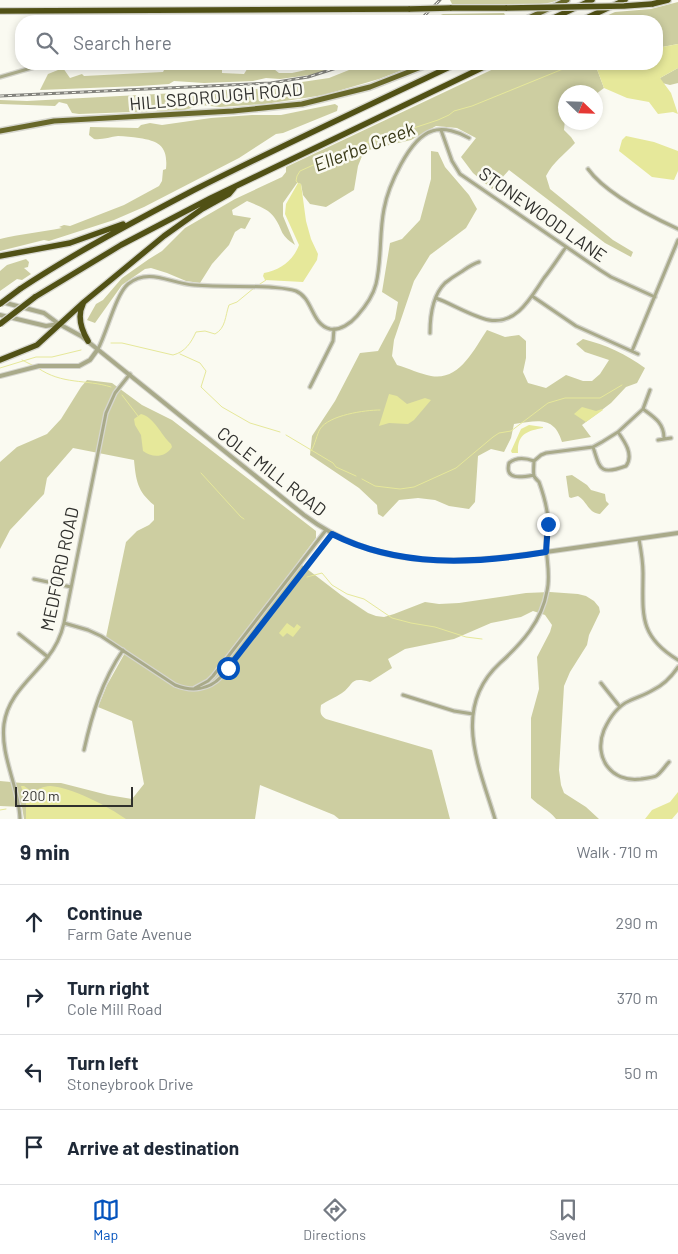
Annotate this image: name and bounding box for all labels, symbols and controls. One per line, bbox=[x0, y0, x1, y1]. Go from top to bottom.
search box bbox=[15, 15, 663, 70]
icon: search bbox=[33, 29, 61, 57]
text: Search here bbox=[73, 31, 172, 54]
street label: HILLSBOROUGH ROAD bbox=[128, 77, 304, 115]
north arrow bbox=[558, 85, 603, 130]
water label: Ellerbe Creek bbox=[310, 116, 418, 176]
street label: STONEWOOD LANE bbox=[475, 162, 611, 266]
street label: COLE MILL ROAD bbox=[213, 421, 331, 521]
street label: MEDFORD ROAD bbox=[35, 505, 83, 633]
route end bbox=[537, 513, 560, 536]
route start bbox=[217, 657, 240, 680]
scale bar bbox=[15, 784, 132, 807]
text: 200 m bbox=[22, 787, 60, 804]
text: 9 min bbox=[20, 839, 70, 864]
text: Walk · 710 m bbox=[576, 842, 658, 861]
text: Continue bbox=[67, 901, 143, 924]
icon: ahead bbox=[20, 908, 48, 936]
text: 290 m bbox=[616, 913, 658, 932]
text: Farm Gate Avenue bbox=[67, 924, 192, 943]
text: Turn right bbox=[67, 976, 149, 999]
icon: right bbox=[20, 983, 48, 1011]
text: 370 m bbox=[617, 988, 658, 1007]
text: Cole Mill Road bbox=[67, 999, 162, 1018]
text: Turn left bbox=[67, 1051, 138, 1074]
icon: left bbox=[20, 1058, 48, 1086]
text: 50 m bbox=[624, 1063, 658, 1082]
text: Stoneybrook Drive bbox=[67, 1074, 194, 1093]
icon: arrive bbox=[20, 1133, 48, 1161]
text: Arrive at destination bbox=[67, 1136, 239, 1159]
tab: Map bbox=[92, 1196, 120, 1243]
tab: Directions bbox=[303, 1196, 366, 1243]
tab: Saved bbox=[549, 1196, 586, 1243]

